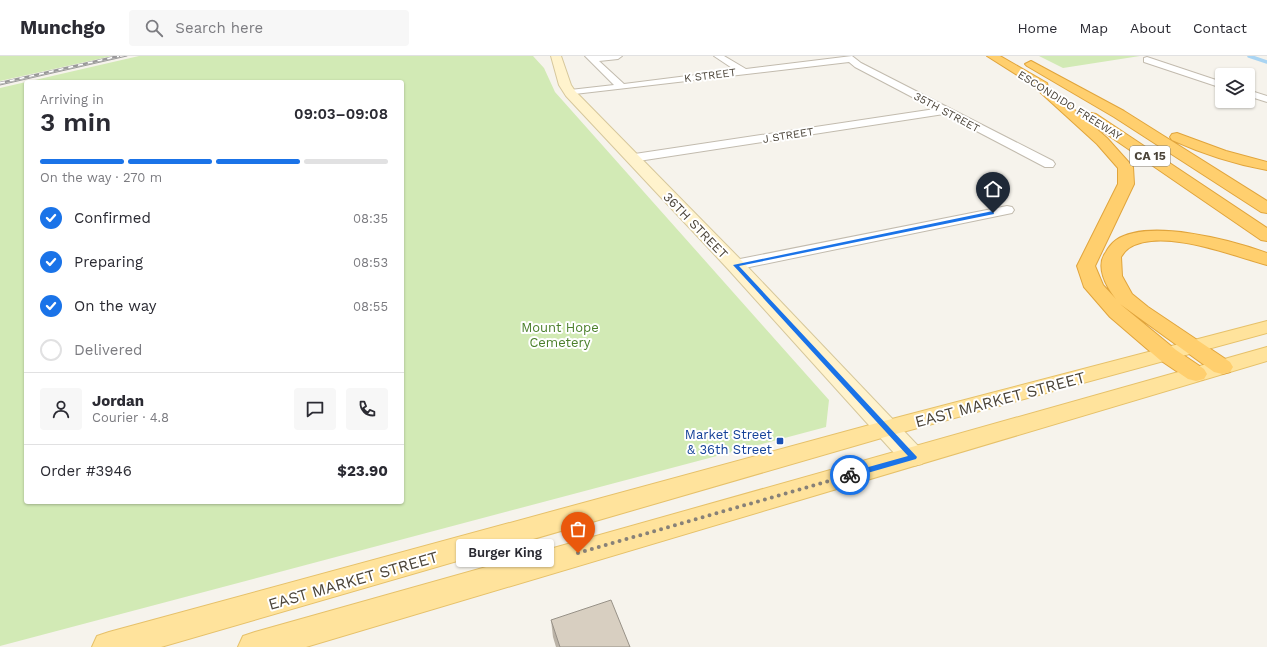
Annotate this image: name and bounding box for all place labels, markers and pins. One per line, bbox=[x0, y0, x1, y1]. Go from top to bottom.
pin bbox=[976, 172, 1010, 213]
place label: Market Street & 36th Street bbox=[685, 427, 773, 457]
marker: Market Street & 36th Street bbox=[775, 436, 785, 446]
pin bbox=[561, 512, 595, 553]
callout: Burger King bbox=[456, 539, 554, 567]

